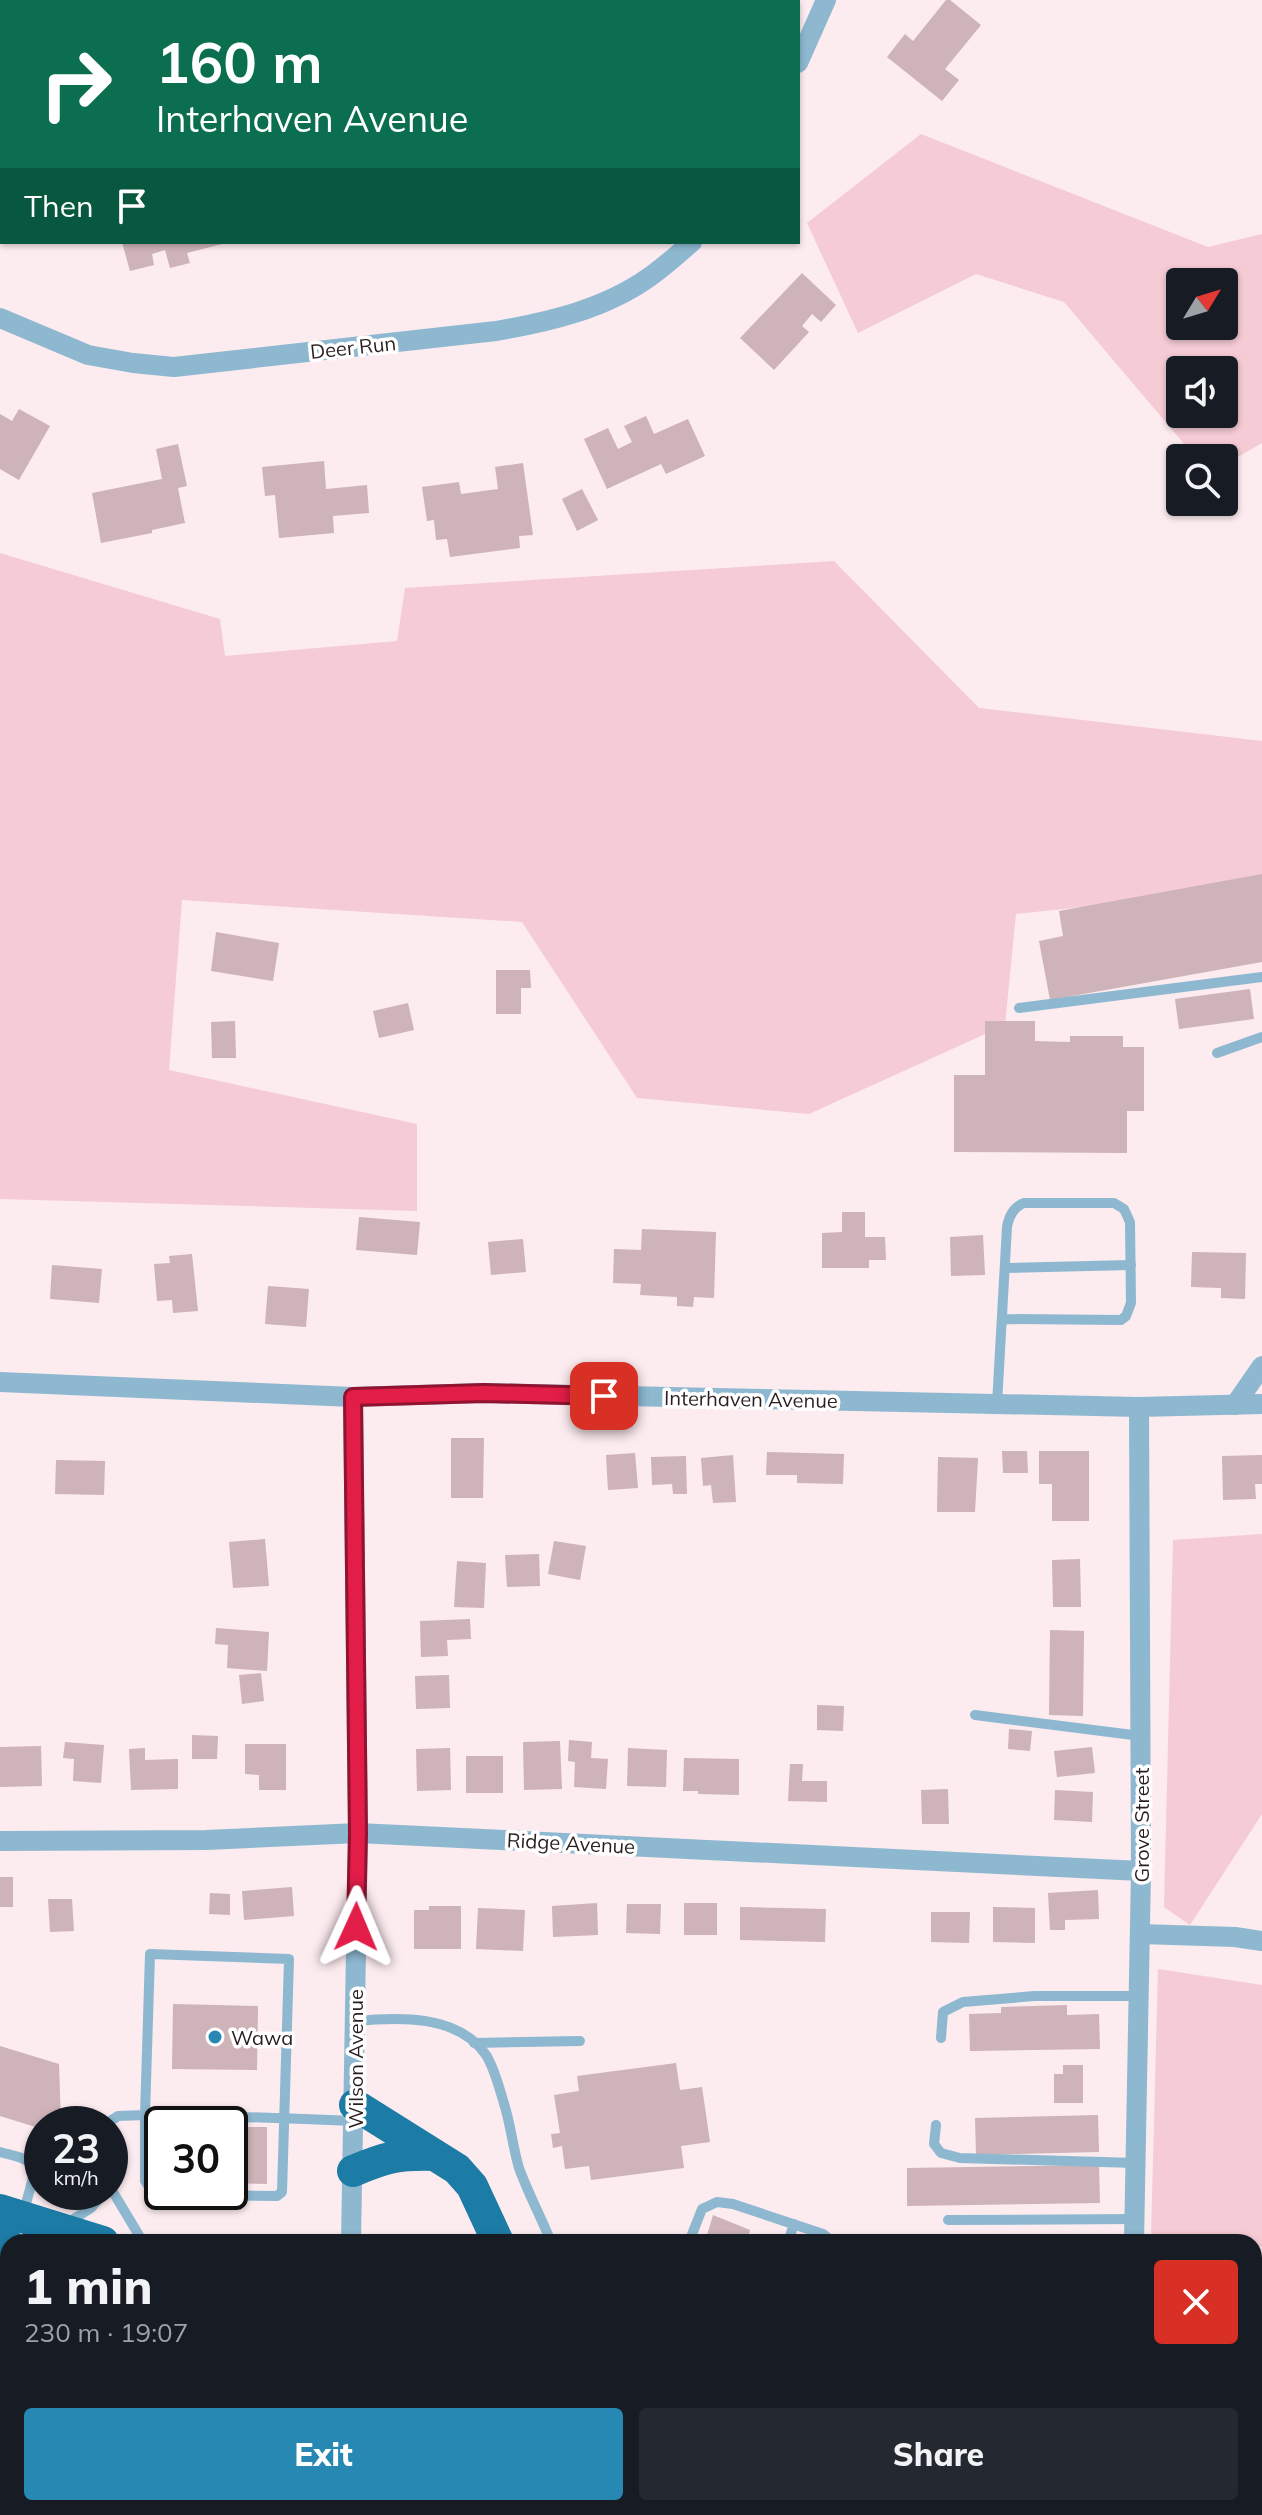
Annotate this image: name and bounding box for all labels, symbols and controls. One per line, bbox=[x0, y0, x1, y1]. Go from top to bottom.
text: 160 m bbox=[156, 27, 323, 97]
icon: right bbox=[24, 32, 128, 136]
text: Interhaven Avenue bbox=[156, 96, 468, 141]
icon: arrive bbox=[110, 184, 154, 228]
text: Then bbox=[24, 187, 94, 225]
north arrow bbox=[1166, 268, 1238, 340]
map controls bbox=[1166, 268, 1238, 516]
street label: Deer Run bbox=[309, 330, 397, 364]
button: sound bbox=[1166, 356, 1238, 428]
button: search bbox=[1166, 444, 1238, 516]
pin bbox=[570, 1362, 638, 1430]
icon: arrive bbox=[582, 1374, 626, 1418]
street label: Interhaven Avenue bbox=[664, 1385, 838, 1413]
street label: Grove Street bbox=[1129, 1768, 1154, 1882]
street label: Ridge Avenue bbox=[506, 1827, 636, 1859]
position arrow bbox=[314, 1885, 398, 1969]
street label: Wilson Avenue bbox=[343, 1989, 368, 2129]
place label: Wawa bbox=[231, 2025, 293, 2050]
marker: Wawa bbox=[206, 2028, 224, 2046]
speed limit sign: 30 bbox=[144, 2106, 248, 2210]
text: 23 bbox=[52, 2123, 100, 2173]
text: km/h bbox=[53, 2165, 99, 2190]
text: 1 min bbox=[24, 2256, 153, 2316]
button: close bbox=[1154, 2260, 1238, 2344]
text: 230 m · 19:07 bbox=[24, 2316, 188, 2349]
button: Exit bbox=[24, 2408, 623, 2500]
button: Share bbox=[639, 2408, 1238, 2500]

